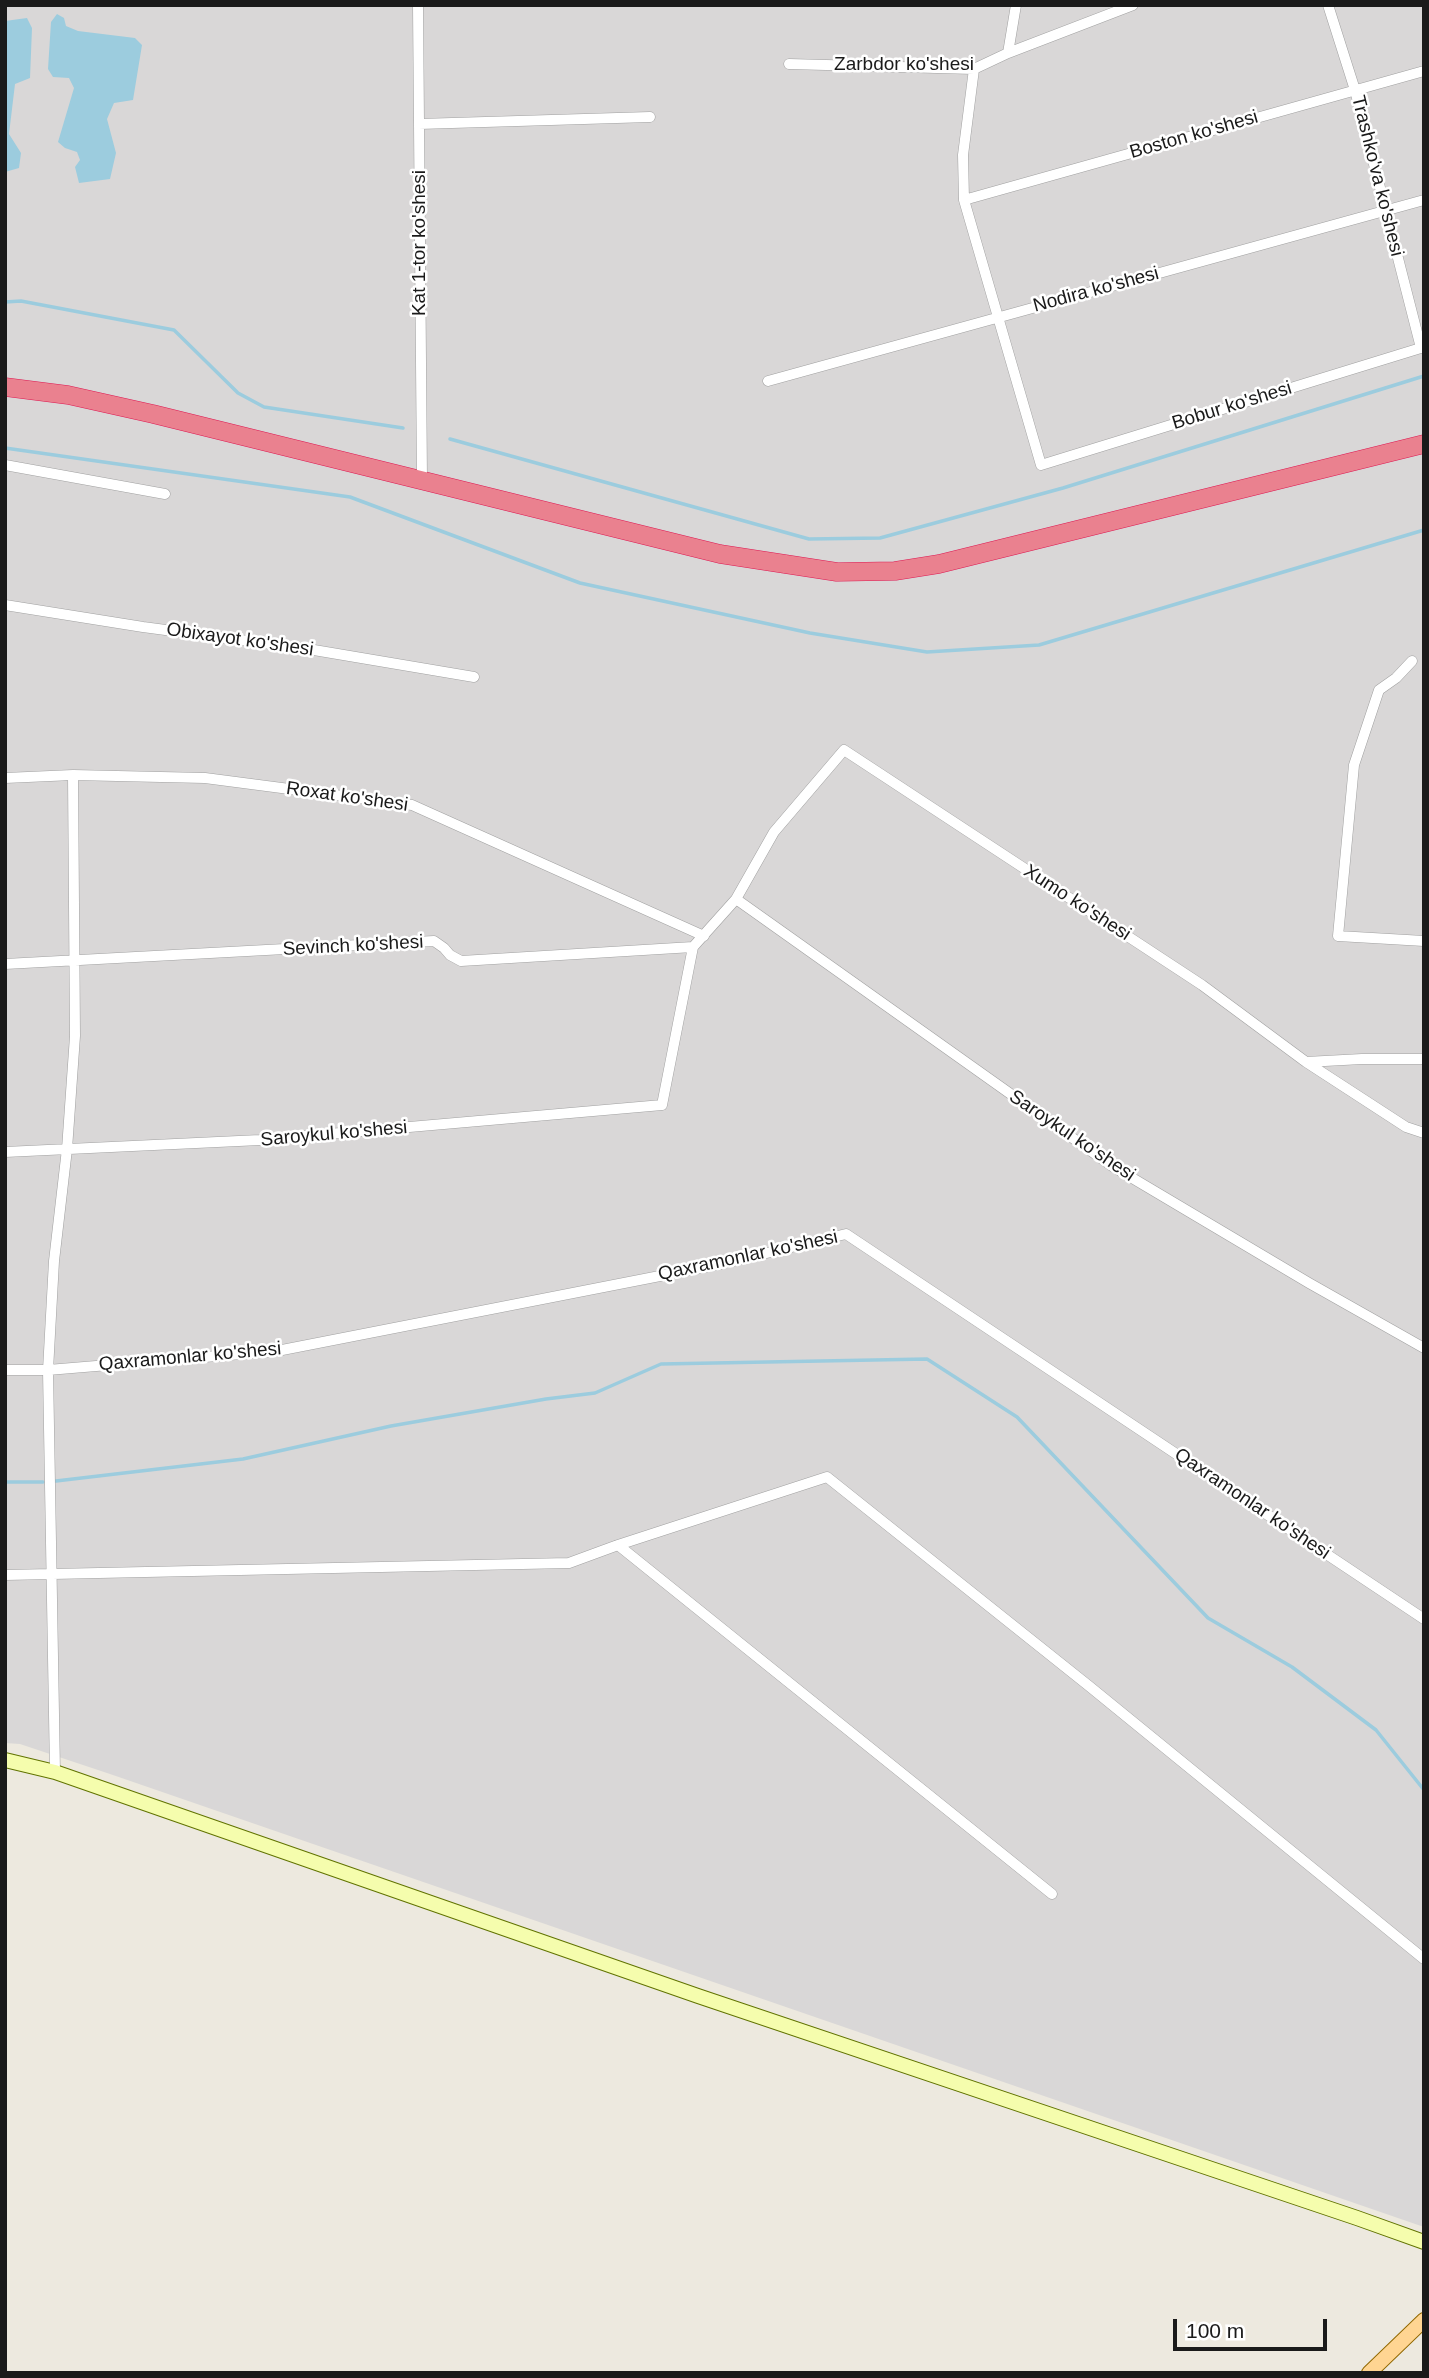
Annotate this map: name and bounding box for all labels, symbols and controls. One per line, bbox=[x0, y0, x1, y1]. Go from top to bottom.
street label: Zarbdor ko'shesi bbox=[834, 54, 974, 76]
street label: Trashko'va ko'shesi bbox=[1346, 93, 1408, 259]
street label: Boston ko'shesi bbox=[1127, 106, 1261, 164]
street label: Kat 1-tor ko'shesi bbox=[409, 170, 431, 316]
street label: Nodira ko'shesi bbox=[1031, 262, 1161, 318]
street label: Bobur ko'shesi bbox=[1169, 377, 1295, 435]
street label: Obixayot ko'shesi bbox=[165, 618, 315, 662]
street label: Roxat ko'shesi bbox=[285, 777, 409, 817]
street label: Xumo ko'shesi bbox=[1019, 860, 1135, 946]
street label: Sevinch ko'shesi bbox=[282, 931, 424, 961]
street label: Saroykul ko'shesi bbox=[1005, 1085, 1139, 1187]
street label: Saroykul ko'shesi bbox=[260, 1116, 408, 1152]
street label: Qaxramonlar ko'shesi bbox=[656, 1226, 840, 1286]
street label: Qaxramonlar ko'shesi bbox=[98, 1338, 282, 1376]
street label: Qaxramonlar ko'shesi bbox=[1170, 1443, 1334, 1565]
scale bar bbox=[1177, 2304, 1331, 2348]
text: 100 m bbox=[1186, 2319, 1244, 2342]

